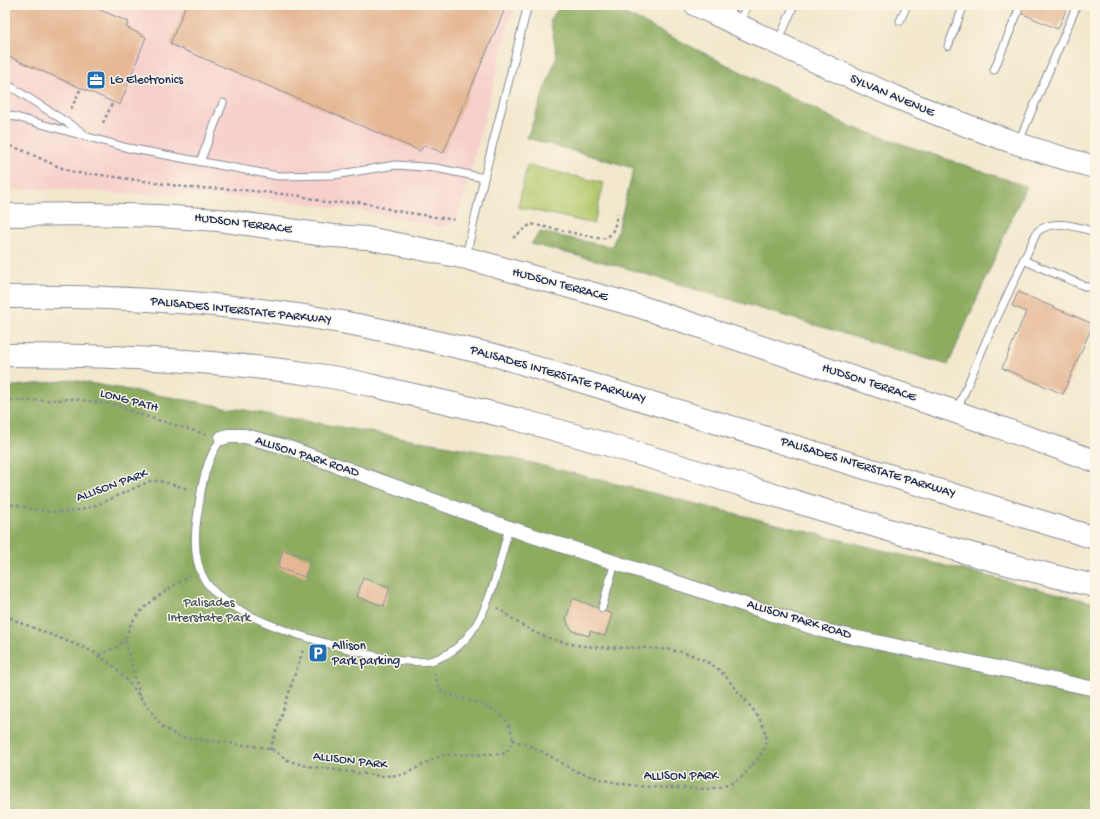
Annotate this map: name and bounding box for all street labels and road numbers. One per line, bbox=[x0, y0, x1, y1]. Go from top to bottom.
street label: SYLVAN AVENUE bbox=[847, 71, 937, 121]
street label: HUDSON TERRACE bbox=[193, 211, 294, 238]
street label: HUDSON TERRACE bbox=[511, 265, 610, 305]
street label: PALISADES INTERSTATE PARKWAY bbox=[149, 294, 332, 328]
street label: PALISADES INTERSTATE PARKWAY bbox=[467, 342, 648, 407]
street label: HUDSON TERRACE bbox=[820, 361, 919, 406]
street label: LONG PATH bbox=[98, 386, 160, 416]
street label: ALLISON PARK ROAD bbox=[253, 433, 361, 481]
street label: PALISADES INTERSTATE PARKWAY bbox=[778, 434, 957, 502]
street label: ALLISON PARK bbox=[74, 466, 151, 506]
street label: ALLISON PARK ROAD bbox=[745, 597, 854, 643]
street label: ALLISON PARK bbox=[312, 749, 390, 773]
street label: ALLISON PARK bbox=[644, 769, 720, 784]

